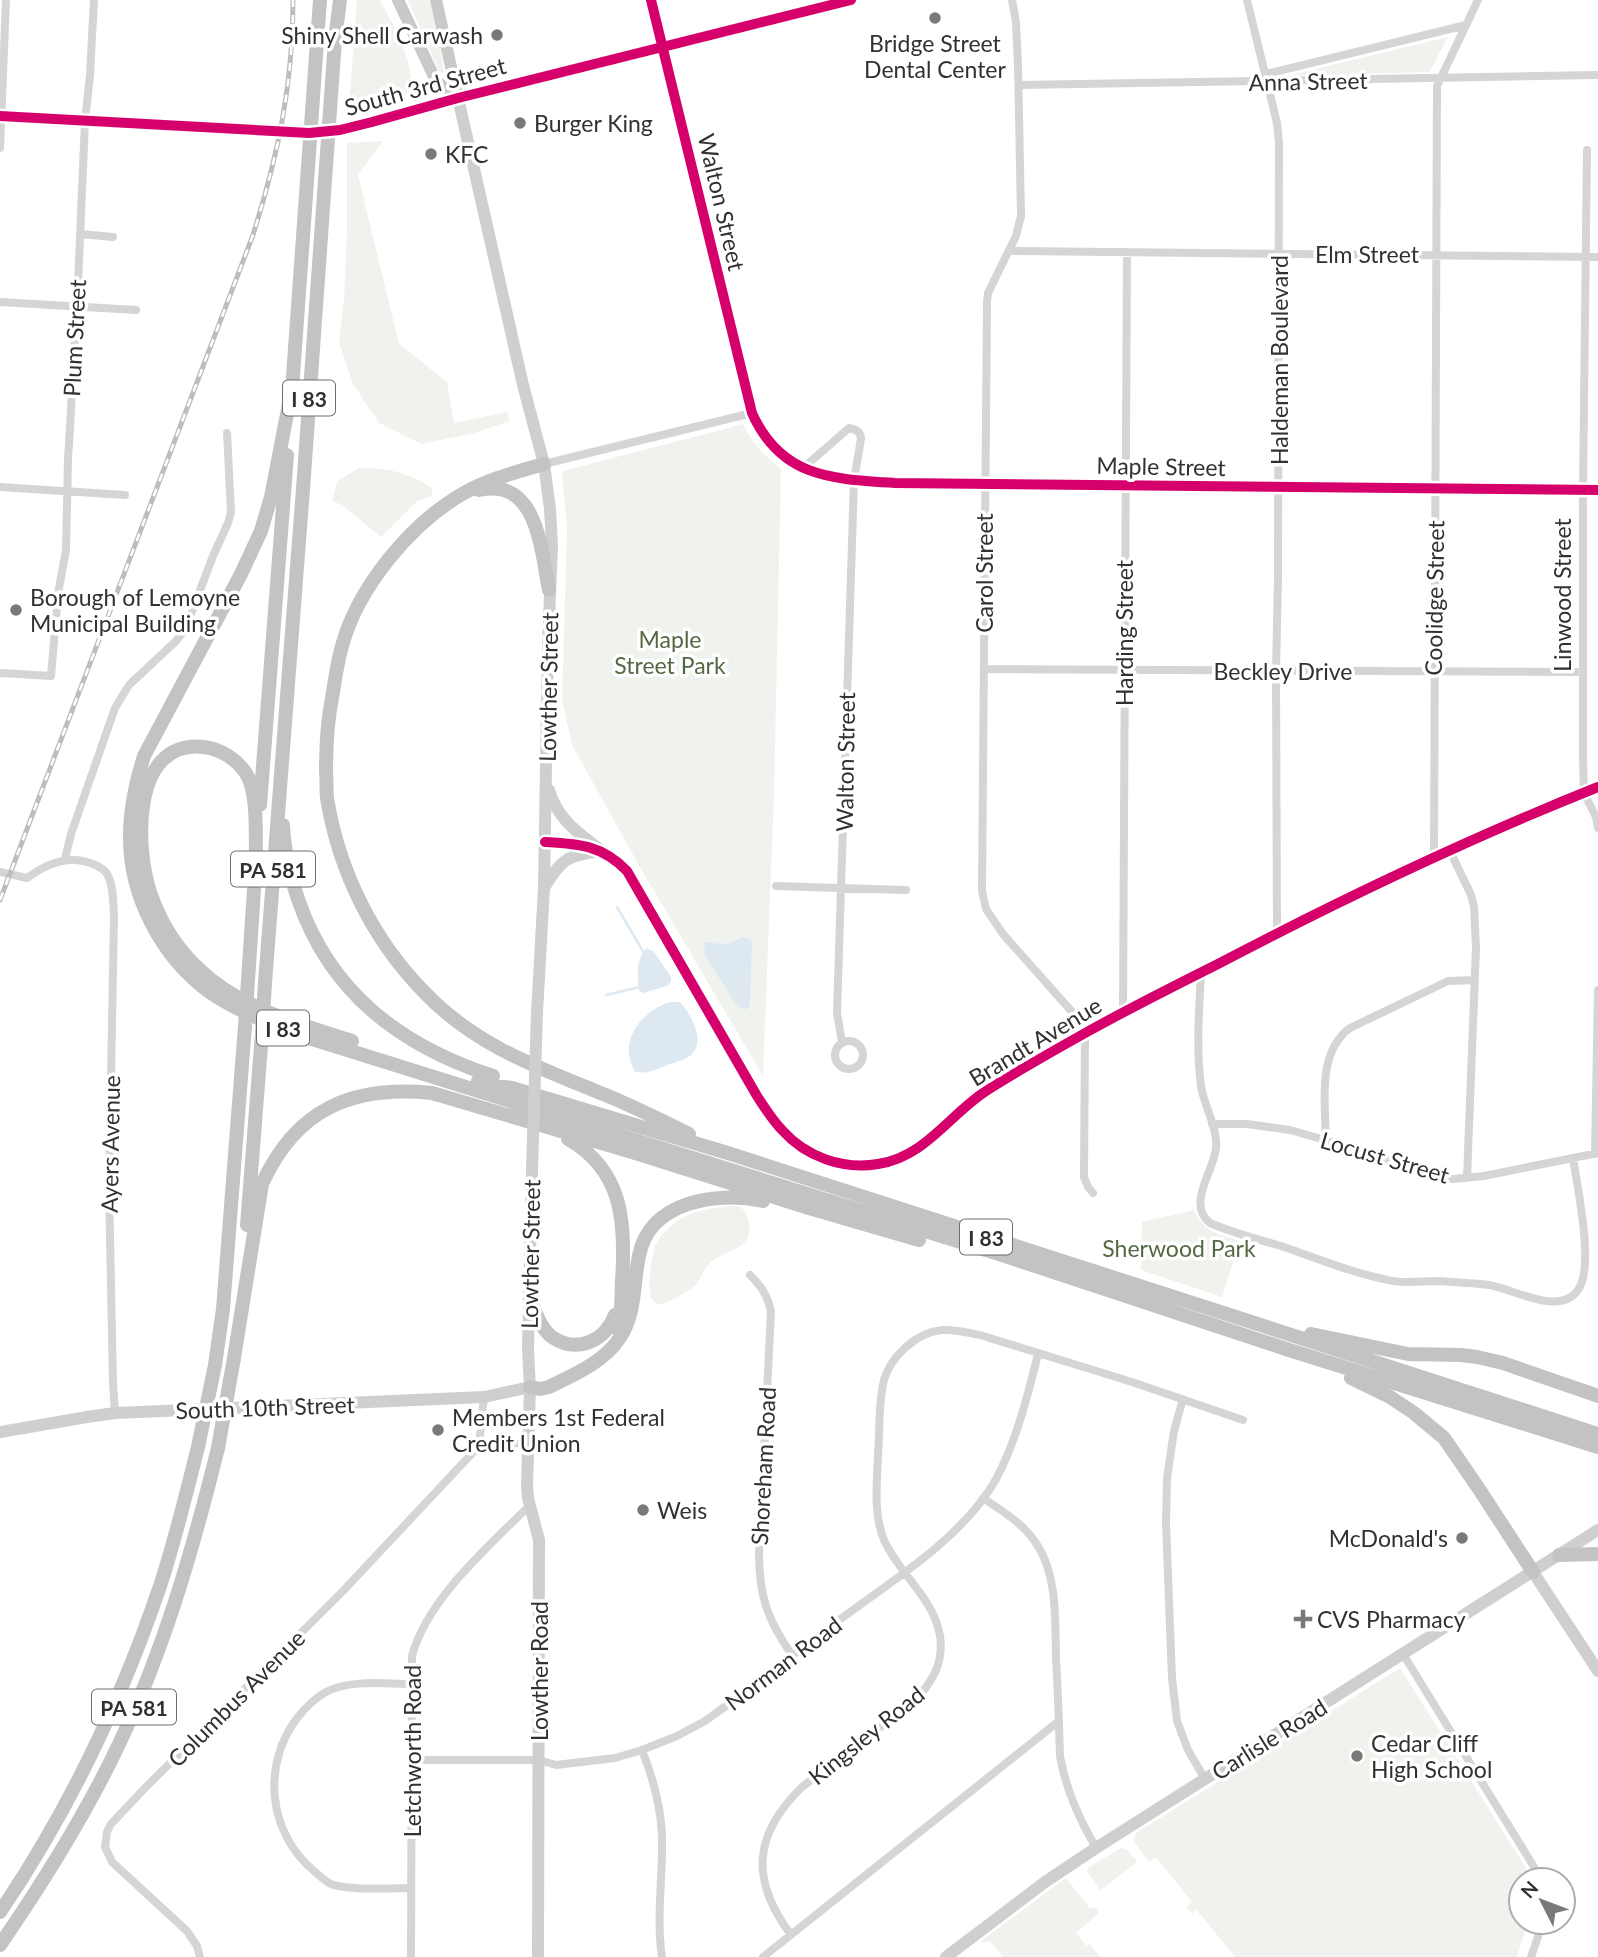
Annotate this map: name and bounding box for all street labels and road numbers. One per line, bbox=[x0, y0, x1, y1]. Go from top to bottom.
street label: South 3rd Street bbox=[341, 51, 509, 121]
street label: Anna Street bbox=[1248, 66, 1369, 96]
street label: Walton Street bbox=[693, 131, 752, 274]
street label: Elm Street bbox=[1315, 240, 1420, 268]
street label: Haldeman Boulevard bbox=[1265, 255, 1293, 465]
street label: Plum Street bbox=[57, 278, 91, 397]
road number: I 83 bbox=[283, 380, 335, 416]
street label: Maple Street bbox=[1096, 451, 1227, 481]
street label: Carol Street bbox=[970, 512, 998, 633]
street label: Linwood Street bbox=[1548, 518, 1576, 672]
street label: Coolidge Street bbox=[1419, 519, 1449, 676]
street label: Harding Street bbox=[1110, 559, 1138, 706]
street label: Lowther Street bbox=[533, 611, 563, 762]
street label: Beckley Drive bbox=[1214, 657, 1352, 685]
street label: Walton Street bbox=[830, 691, 860, 832]
road number: PA 581 bbox=[231, 852, 315, 886]
street label: Brandt Avenue bbox=[964, 991, 1106, 1091]
road number: I 83 bbox=[257, 1010, 309, 1046]
street label: Ayers Avenue bbox=[95, 1075, 125, 1213]
street label: Locust Street bbox=[1317, 1125, 1453, 1189]
street label: Lowther Street bbox=[515, 1178, 545, 1329]
road number: I 83 bbox=[960, 1220, 1012, 1254]
street label: Shoreham Road bbox=[745, 1386, 781, 1546]
street label: South 10th Street bbox=[175, 1390, 356, 1424]
street label: Lowther Road bbox=[525, 1601, 553, 1741]
street label: Norman Road bbox=[719, 1610, 847, 1716]
street label: Columbus Avenue bbox=[162, 1624, 310, 1772]
street label: Letchworth Road bbox=[398, 1665, 426, 1837]
street label: Kingsley Road bbox=[802, 1680, 930, 1790]
road number: PA 581 bbox=[92, 1690, 176, 1724]
street label: Carlisle Road bbox=[1206, 1693, 1332, 1785]

